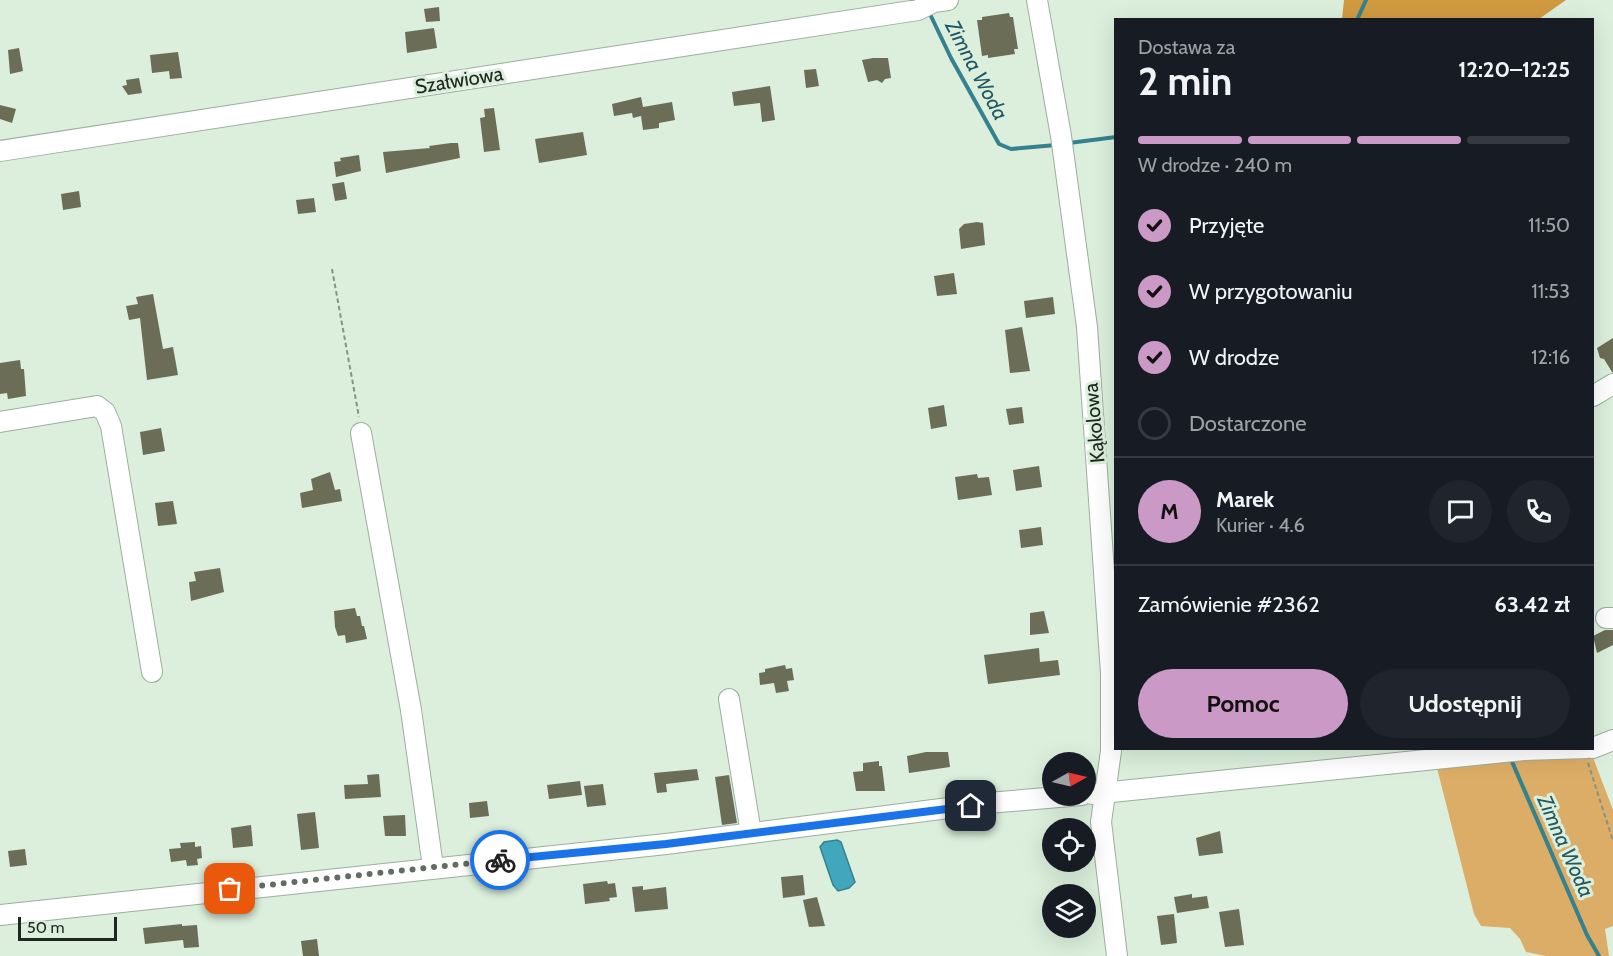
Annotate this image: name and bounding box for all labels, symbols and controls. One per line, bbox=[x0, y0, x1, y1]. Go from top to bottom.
water label: Zimna Woda bbox=[940, 15, 1014, 124]
text: Dostawa za bbox=[1138, 35, 1235, 59]
text: 12:20–12:25 bbox=[1458, 56, 1570, 83]
text: 2 min bbox=[1138, 57, 1232, 105]
street label: Szałwiowa bbox=[413, 61, 505, 99]
text: W drodze · 240 m bbox=[1138, 153, 1292, 177]
icon: check bbox=[1138, 209, 1171, 242]
text: Przyjęte bbox=[1189, 212, 1264, 239]
text: 11:50 bbox=[1528, 213, 1570, 237]
icon: check bbox=[1138, 275, 1171, 308]
text: W przygotowaniu bbox=[1189, 278, 1352, 305]
text: 11:53 bbox=[1531, 279, 1570, 303]
icon: check bbox=[1138, 341, 1171, 374]
text: W drodze bbox=[1189, 344, 1279, 371]
text: 12:16 bbox=[1531, 345, 1570, 369]
street label: Kąkolowa bbox=[1079, 382, 1109, 464]
text: Dostarczone bbox=[1189, 410, 1306, 437]
button: chat bbox=[1429, 480, 1492, 543]
button: phone bbox=[1507, 480, 1570, 543]
text: Marek bbox=[1216, 486, 1274, 513]
text: M bbox=[1160, 498, 1179, 525]
text: Kurier · 4.6 bbox=[1216, 513, 1305, 537]
text: Zamówienie #2362 bbox=[1138, 591, 1320, 618]
text: 63.42 zł bbox=[1495, 591, 1570, 618]
button: Pomoc bbox=[1138, 669, 1348, 738]
button: Udostępnij bbox=[1360, 669, 1570, 738]
north arrow bbox=[1042, 752, 1096, 806]
map controls bbox=[1042, 752, 1096, 938]
pin bbox=[945, 780, 996, 831]
icon: home bbox=[954, 789, 987, 822]
water label: Zimna Woda bbox=[1532, 790, 1600, 901]
button: locate bbox=[1042, 818, 1096, 872]
courier bbox=[470, 830, 530, 890]
icon: bike bbox=[484, 844, 517, 877]
pin bbox=[204, 863, 255, 914]
icon: bag bbox=[213, 872, 246, 905]
button: layers bbox=[1042, 884, 1096, 938]
scale bar bbox=[18, 914, 117, 942]
text: 50 m bbox=[27, 918, 64, 937]

